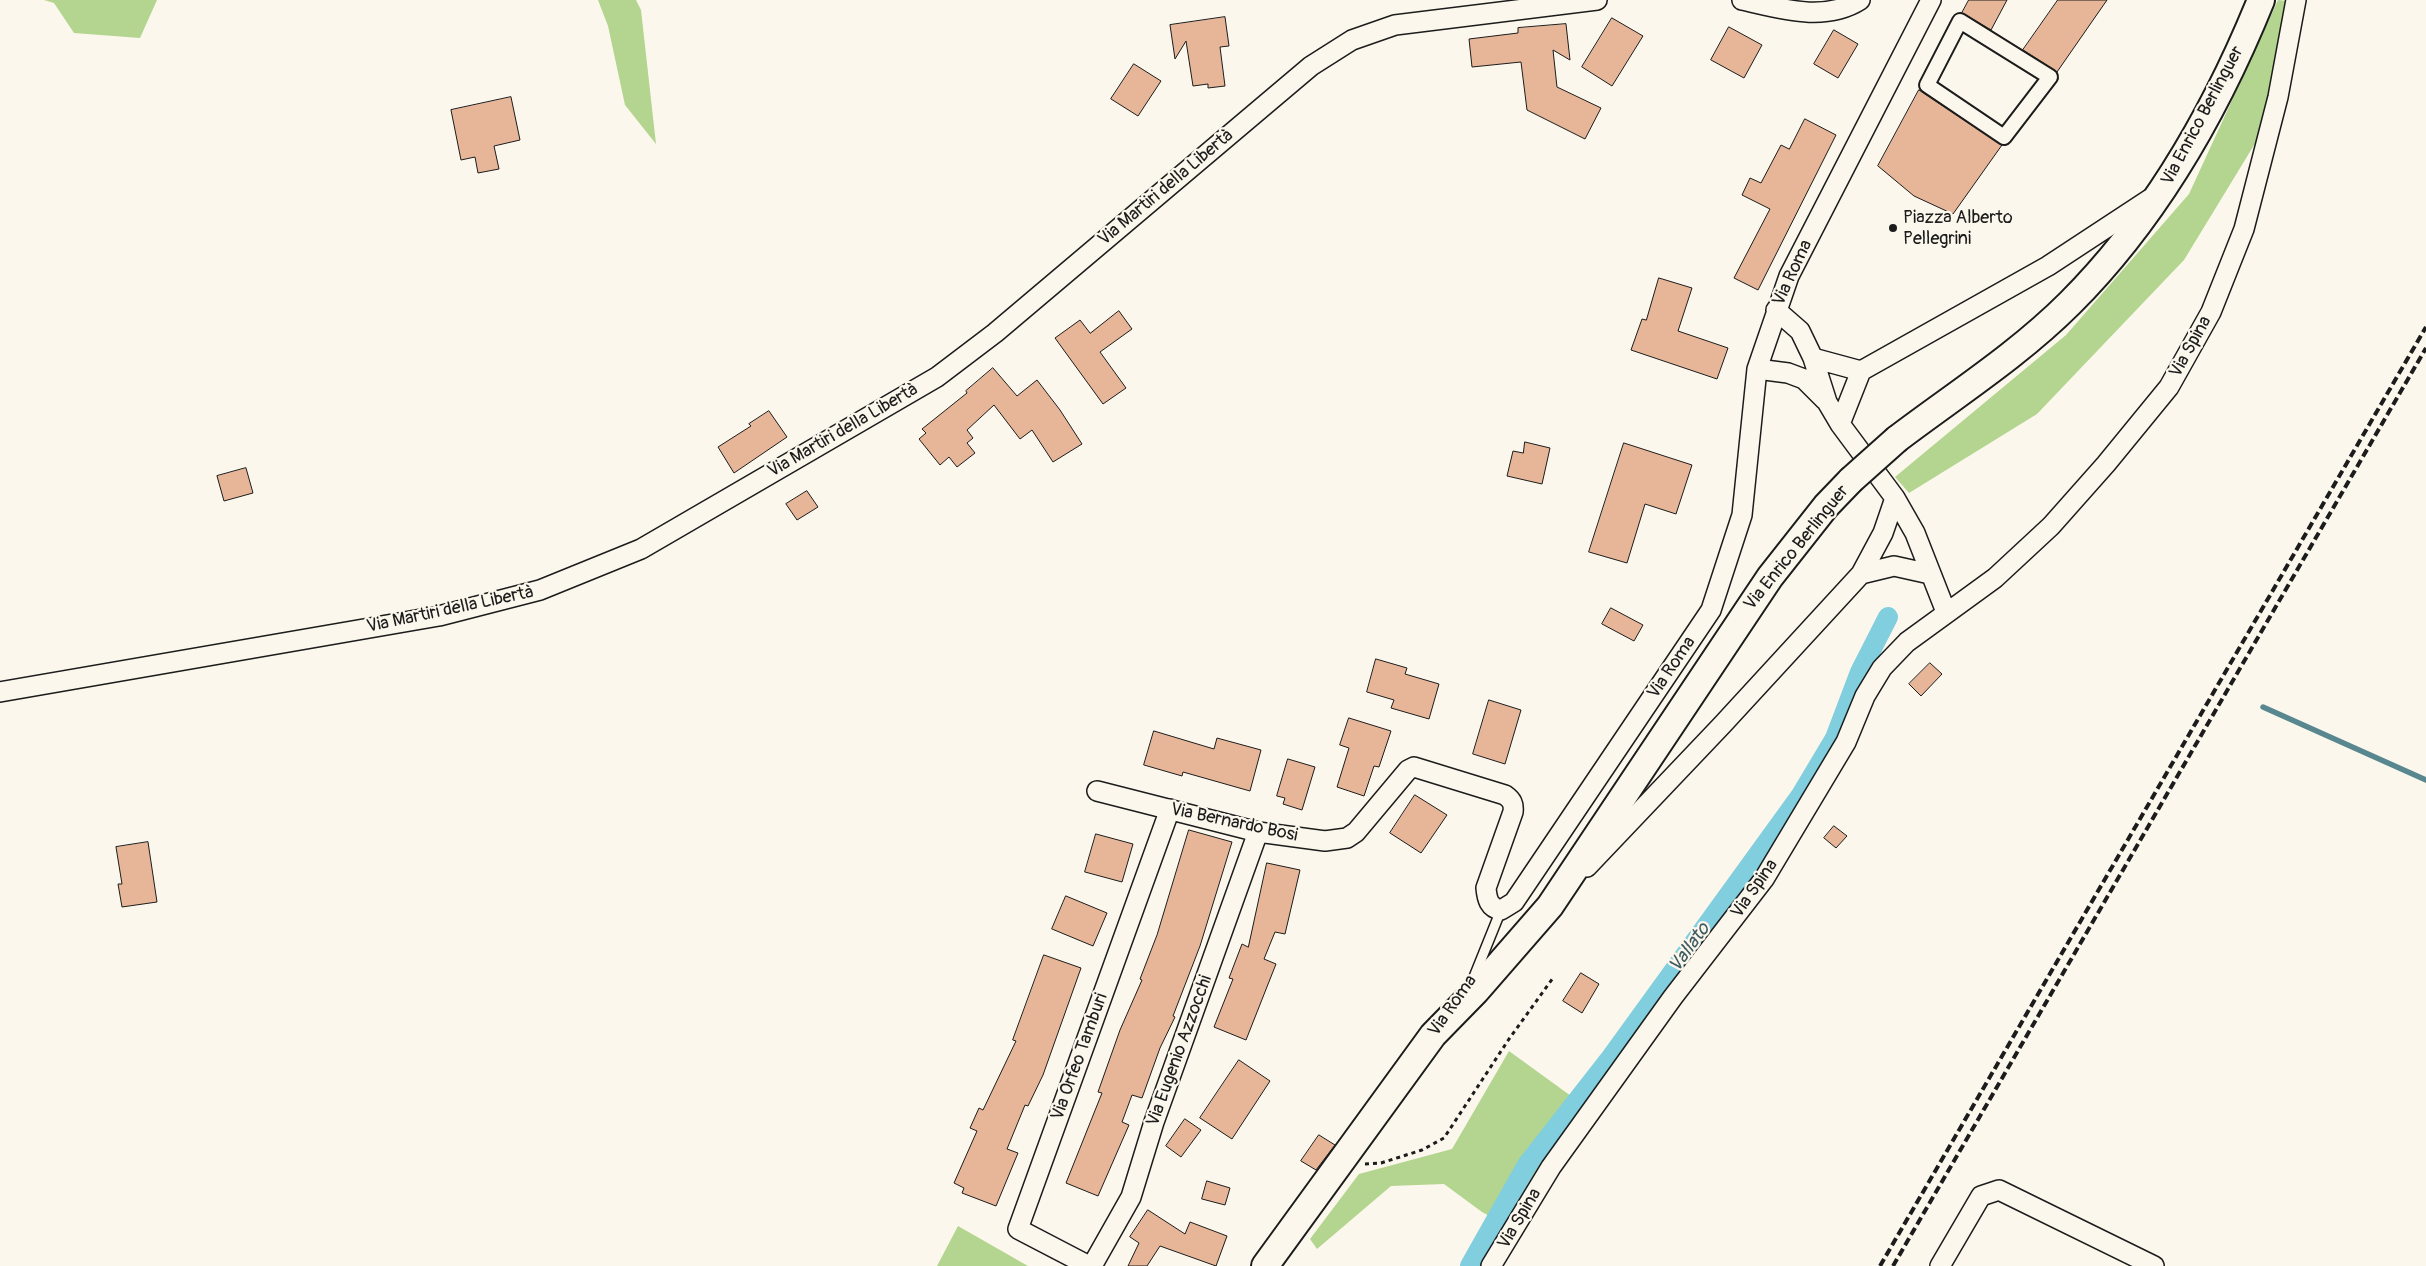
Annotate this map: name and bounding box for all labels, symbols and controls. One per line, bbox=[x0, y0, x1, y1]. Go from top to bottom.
street label: Via Enrico Berlinguer bbox=[2157, 43, 2249, 189]
street label: Via Martiri della Libertà bbox=[1094, 125, 1238, 251]
place label: Piazza Alberto Pellegrini bbox=[1903, 207, 2013, 250]
marker: Piazza Alberto Pellegrini bbox=[1887, 222, 1899, 234]
street label: Via Roma bbox=[1768, 237, 1818, 309]
street label: Via Spina bbox=[2165, 313, 2217, 381]
street label: Via Martiri della Libertà bbox=[764, 379, 922, 483]
street label: Via Enrico Berlinguer bbox=[1740, 481, 1854, 615]
street label: Via Martiri della Libertà bbox=[365, 582, 535, 638]
street label: Via Roma bbox=[1643, 633, 1701, 703]
street label: Via Bernardo Bosi bbox=[1168, 799, 1300, 847]
street label: Via Spina bbox=[1727, 855, 1783, 923]
water label: Vallato bbox=[1664, 919, 1716, 977]
street label: Via Roma bbox=[1424, 971, 1482, 1041]
street label: Via Eugenio Azzocchi bbox=[1143, 972, 1217, 1130]
street label: Via Orfeo Tamburi bbox=[1047, 991, 1113, 1123]
street label: Via Spina bbox=[1494, 1185, 1546, 1253]

